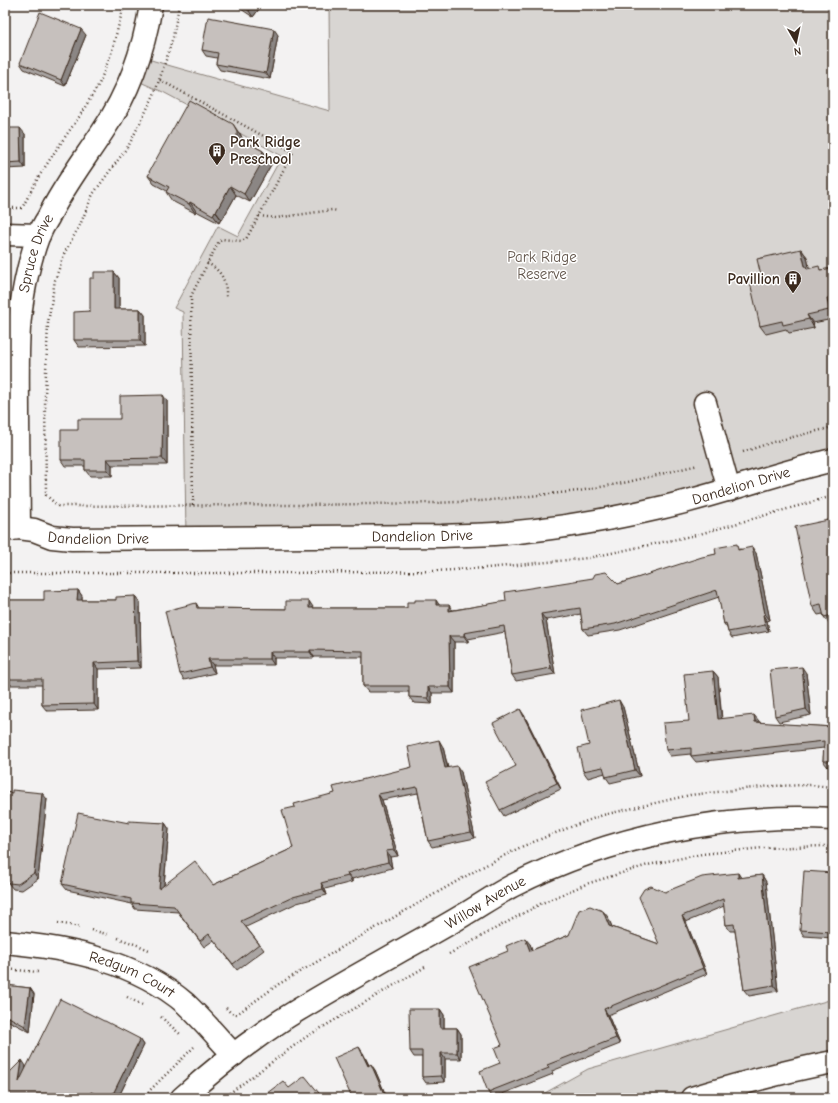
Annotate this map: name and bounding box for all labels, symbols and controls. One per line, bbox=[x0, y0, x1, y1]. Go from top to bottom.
north arrow bbox=[776, 22, 816, 62]
text: N bbox=[793, 44, 802, 58]
place label: Park Ridge Preschool bbox=[230, 133, 300, 168]
building icon: Park Ridge Preschool bbox=[207, 141, 227, 166]
street label: Spruce Drive bbox=[15, 210, 58, 294]
park label: Park Ridge Reserve bbox=[507, 248, 577, 283]
building icon: Pavillion bbox=[783, 269, 803, 294]
place label: Pavillion bbox=[727, 270, 780, 288]
street label: Dandelion Drive bbox=[690, 462, 793, 509]
street label: Dandelion Drive bbox=[372, 526, 474, 546]
street label: Dandelion Drive bbox=[47, 528, 149, 548]
street label: Willow Avenue bbox=[442, 871, 529, 933]
street label: Redgum Court bbox=[87, 947, 179, 1002]

